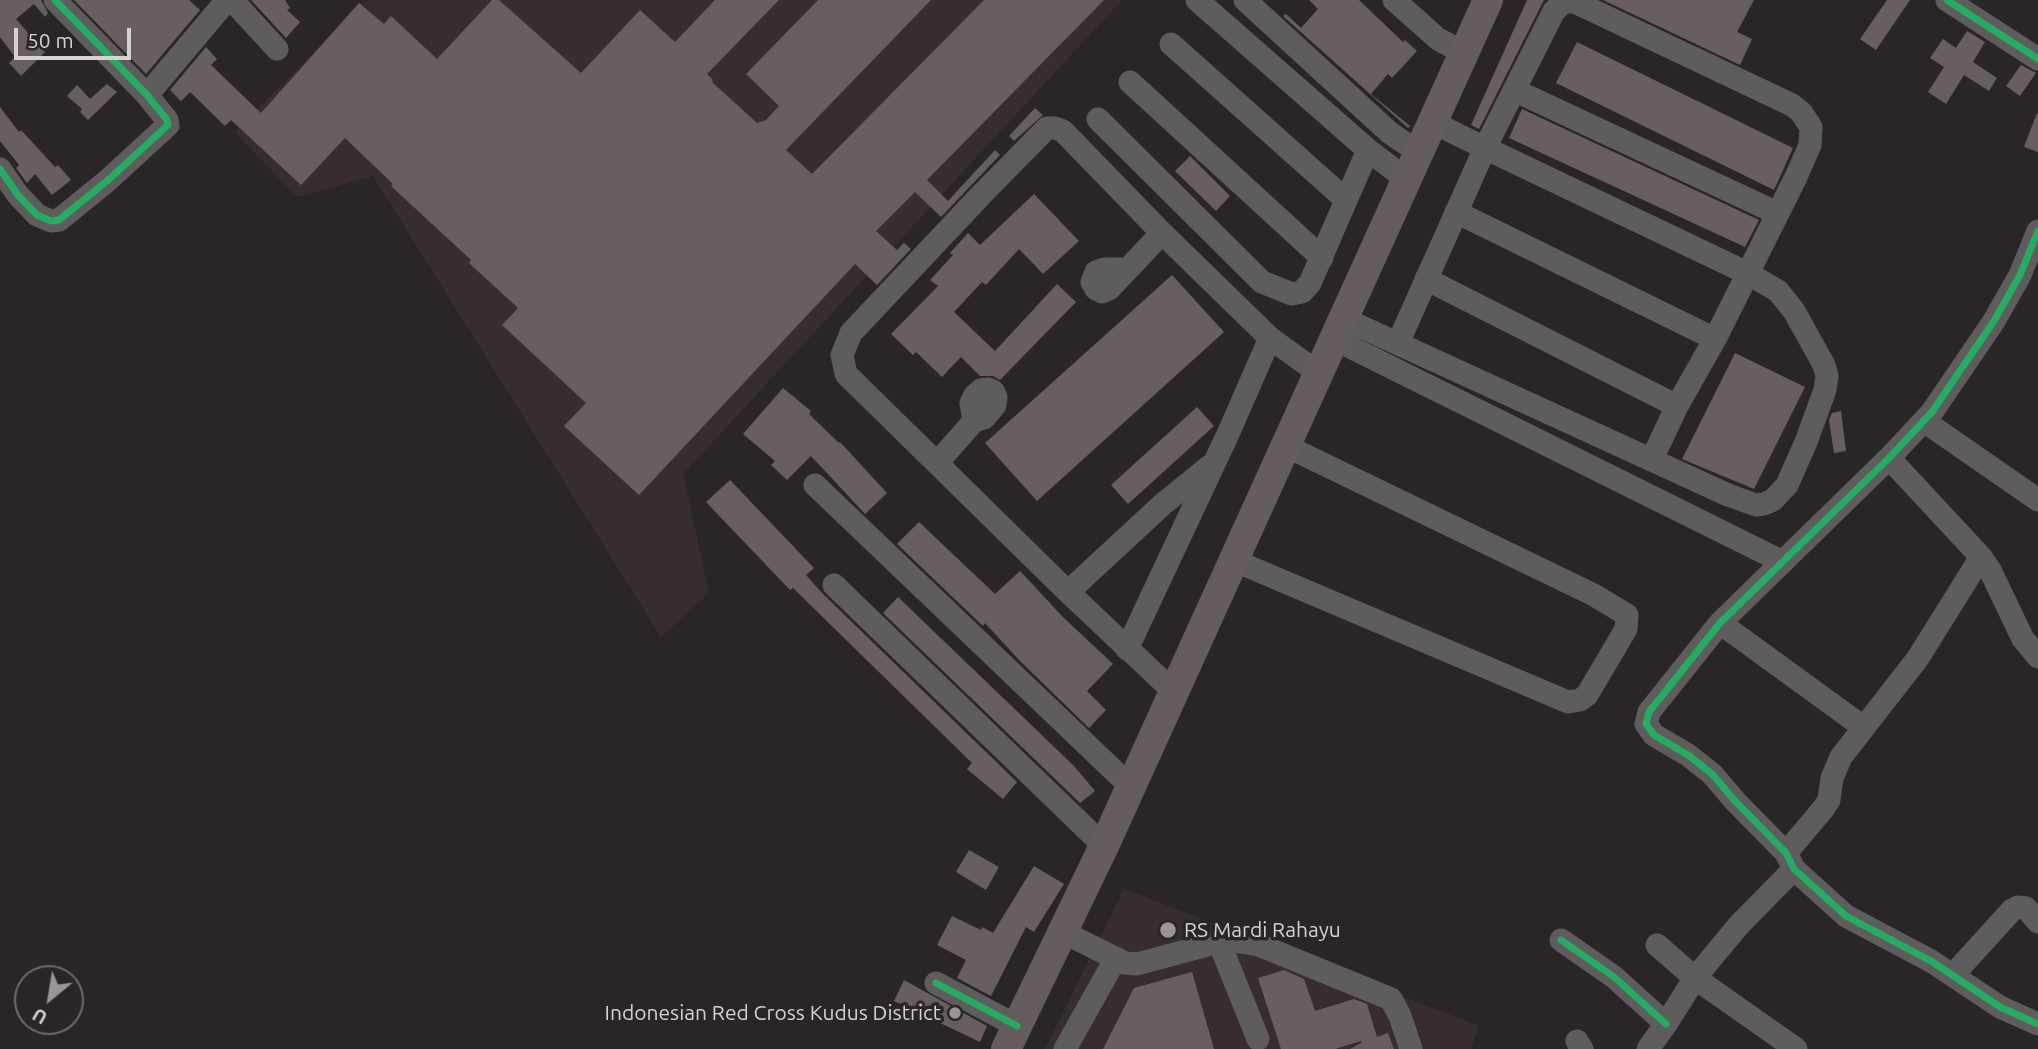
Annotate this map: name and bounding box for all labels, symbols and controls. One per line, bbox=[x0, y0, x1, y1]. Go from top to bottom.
scale bar bbox=[18, 14, 135, 58]
text: 50 m bbox=[27, 28, 74, 52]
place label: RS Mardi Rahayu bbox=[1184, 917, 1341, 943]
marker: RS Mardi Rahayu bbox=[1158, 920, 1178, 940]
north arrow bbox=[14, 965, 84, 1035]
place label: Indonesian Red Cross Kudus District bbox=[605, 1000, 941, 1026]
text: U bbox=[28, 1004, 51, 1029]
marker: Indonesian Red Cross Kudus District bbox=[947, 1005, 963, 1021]

